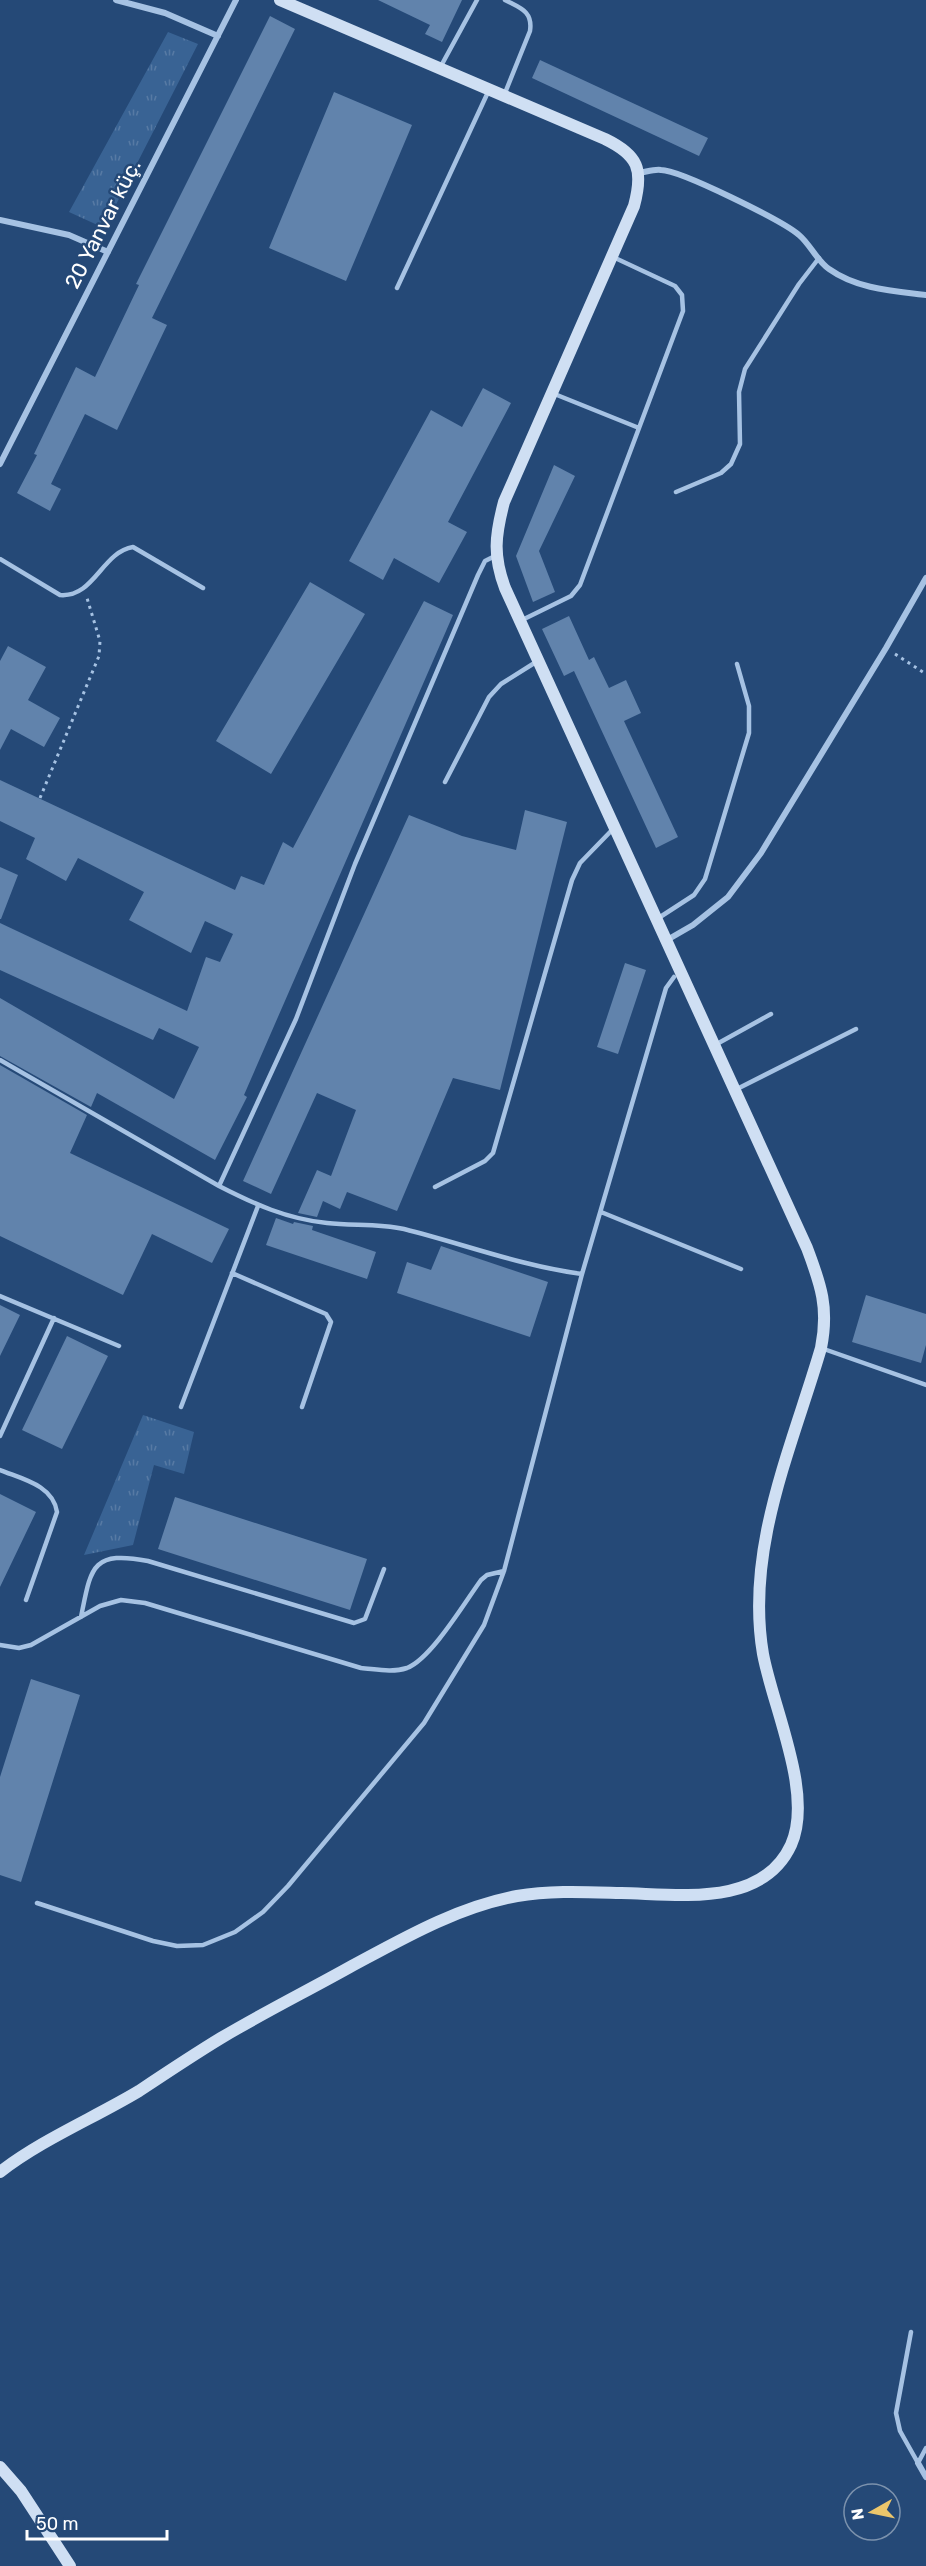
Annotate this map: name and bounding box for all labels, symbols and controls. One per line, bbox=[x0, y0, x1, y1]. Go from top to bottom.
street label: 20 Yanvar küç. bbox=[59, 155, 146, 293]
north arrow bbox=[842, 2482, 902, 2542]
scale bar bbox=[27, 2503, 166, 2541]
text: N bbox=[847, 2507, 868, 2521]
text: 50 m bbox=[36, 2513, 79, 2535]

